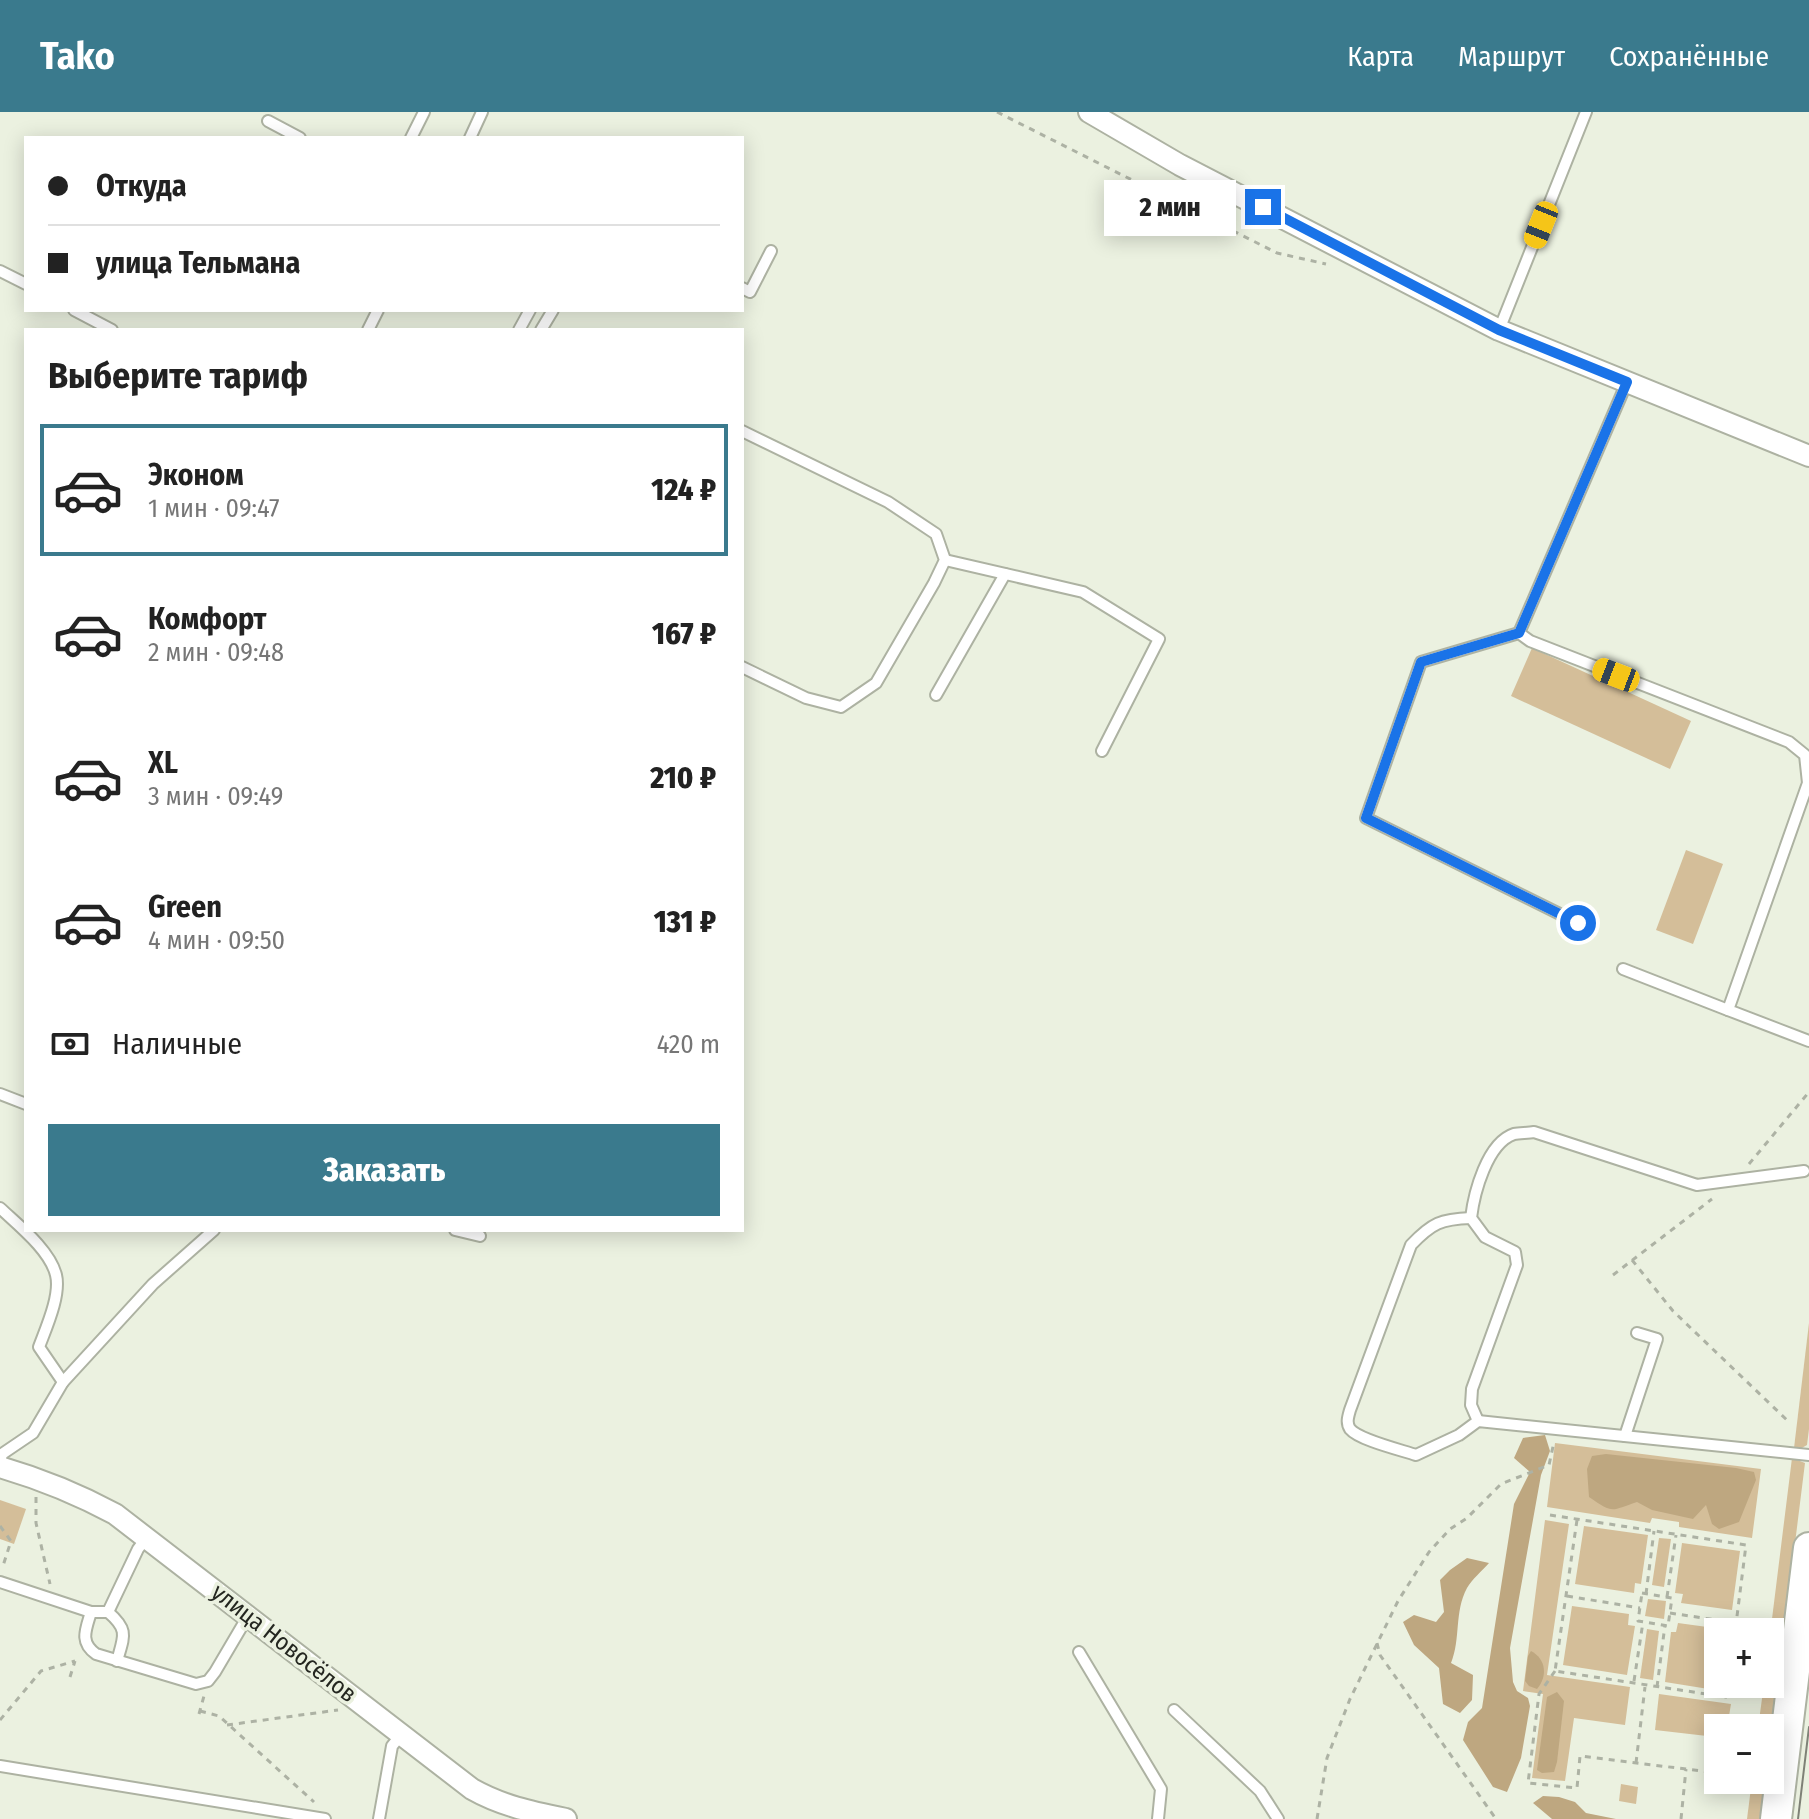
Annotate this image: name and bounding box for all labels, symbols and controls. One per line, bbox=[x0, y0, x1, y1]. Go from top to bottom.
text: Tako bbox=[40, 33, 115, 79]
text: Карта bbox=[1347, 40, 1414, 73]
text: Маршрут bbox=[1458, 40, 1565, 73]
text: Сохранённые bbox=[1609, 40, 1769, 73]
text: Откуда bbox=[96, 168, 187, 204]
callout: 2 мин bbox=[1103, 179, 1235, 235]
route end bbox=[1245, 189, 1281, 225]
text: 2 мин bbox=[1139, 192, 1201, 223]
car bbox=[1521, 198, 1561, 252]
text: улица Тельмана bbox=[96, 245, 300, 281]
text: Выберите тариф bbox=[48, 354, 308, 398]
icon: car bbox=[52, 454, 124, 526]
text: Эконом bbox=[148, 457, 244, 493]
text: 124 ₽ bbox=[651, 472, 716, 508]
text: 1 мин · 09:47 bbox=[148, 493, 280, 524]
icon: car bbox=[52, 598, 124, 670]
text: Комфорт bbox=[148, 601, 266, 637]
text: 167 ₽ bbox=[652, 616, 716, 652]
text: 2 мин · 09:48 bbox=[148, 637, 284, 668]
car bbox=[1589, 655, 1643, 695]
icon: car bbox=[52, 742, 124, 814]
text: XL bbox=[148, 745, 178, 781]
text: 210 ₽ bbox=[650, 760, 716, 796]
text: 3 мин · 09:49 bbox=[148, 781, 283, 812]
icon: car bbox=[52, 886, 124, 958]
text: Green bbox=[148, 889, 222, 925]
text: 131 ₽ bbox=[654, 904, 716, 940]
route start bbox=[1560, 905, 1596, 941]
text: 4 мин · 09:50 bbox=[148, 925, 285, 956]
icon: cash bbox=[48, 1022, 92, 1066]
text: Наличные bbox=[112, 1026, 242, 1062]
text: 420 m bbox=[657, 1029, 720, 1060]
button: Заказать bbox=[48, 1124, 720, 1216]
street label: улица Новосёлов bbox=[206, 1578, 362, 1708]
map controls bbox=[1704, 1618, 1784, 1794]
button: + bbox=[1704, 1618, 1784, 1698]
button: − bbox=[1704, 1714, 1784, 1794]

